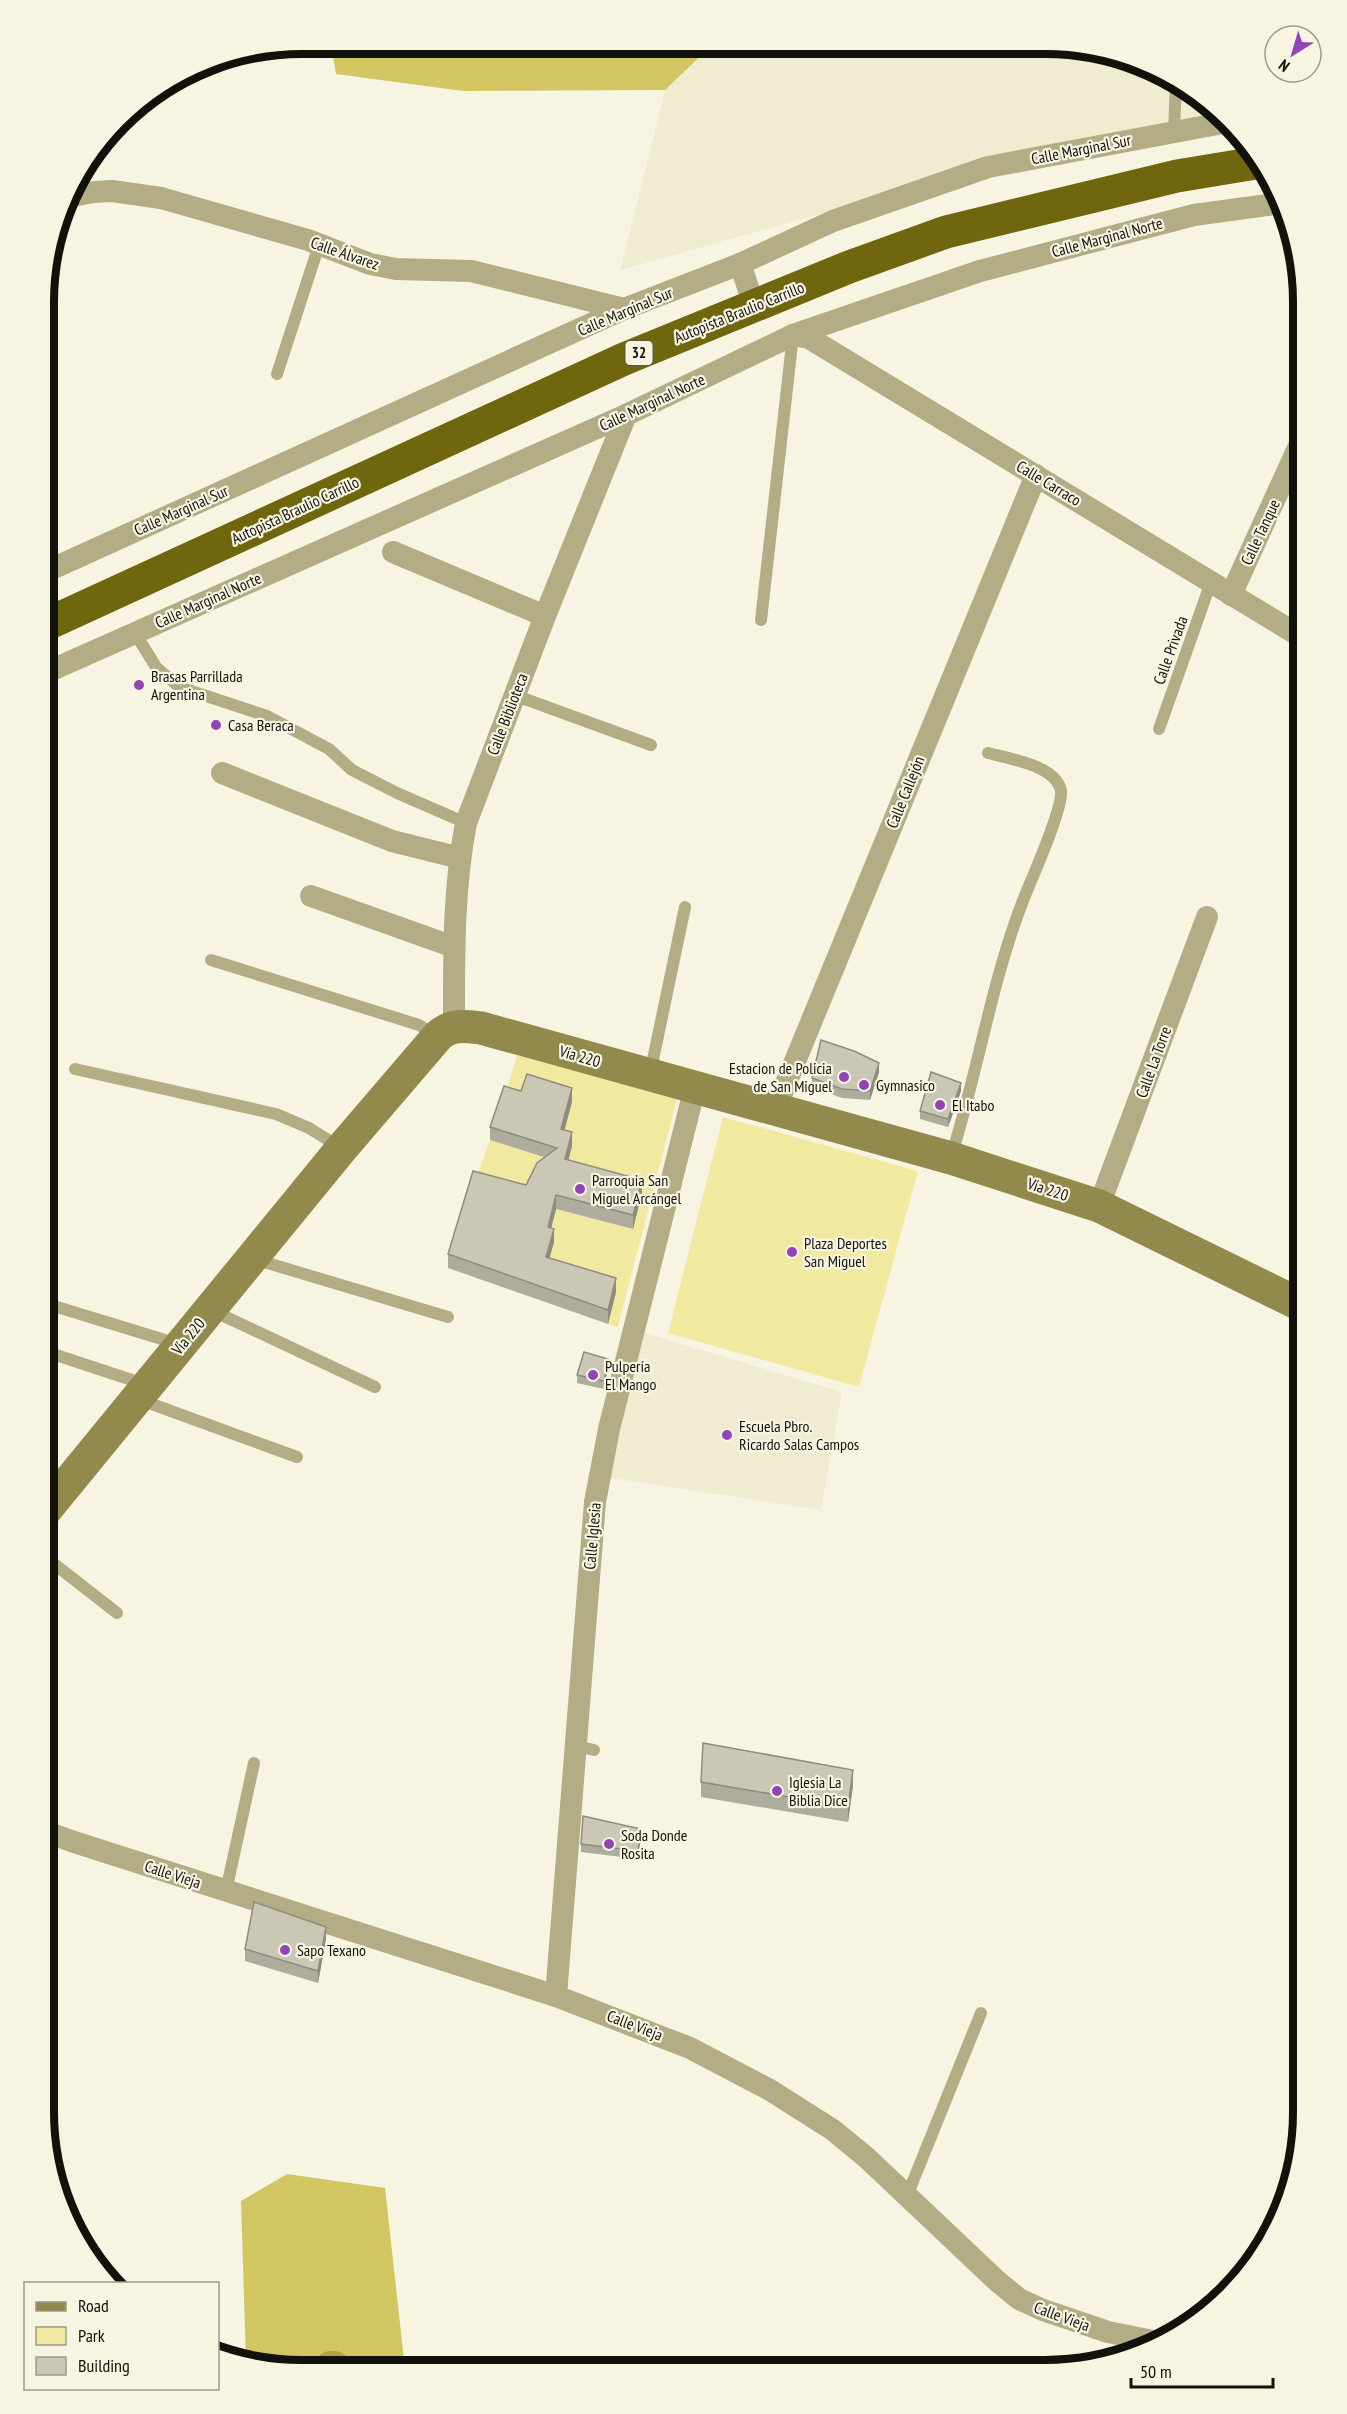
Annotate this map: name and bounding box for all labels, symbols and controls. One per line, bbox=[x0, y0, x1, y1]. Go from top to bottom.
north arrow bbox=[1263, 24, 1323, 84]
text: N bbox=[1275, 55, 1293, 77]
street label: Calle Marginal Sur bbox=[1029, 129, 1133, 168]
street label: Calle Marginal Norte bbox=[1049, 213, 1165, 261]
street label: Calle Álvarez bbox=[308, 232, 382, 274]
street label: Autopista Braulio Carrillo bbox=[671, 277, 807, 347]
street label: Calle Marginal Sur bbox=[575, 282, 676, 340]
road number: 32 bbox=[626, 341, 652, 365]
street label: Calle Marginal Norte bbox=[596, 369, 708, 435]
street label: Calle Carraco bbox=[1013, 456, 1085, 510]
street label: Autopista Braulio Carrillo bbox=[228, 472, 362, 548]
street label: Calle Marginal Sur bbox=[131, 480, 232, 540]
street label: Calle Tanque bbox=[1236, 496, 1284, 568]
street label: Calle Marginal Norte bbox=[152, 568, 264, 632]
street label: Calle Privada bbox=[1148, 613, 1192, 687]
place label: Brasas Parrillada Argentina bbox=[151, 666, 243, 704]
street label: Calle Biblioteca bbox=[482, 670, 532, 758]
marker: Brasas Parrillada Argentina bbox=[132, 678, 146, 692]
place label: Casa Beraca bbox=[228, 715, 294, 735]
marker: Casa Beraca bbox=[209, 718, 223, 732]
street label: Calle Callejón bbox=[882, 753, 928, 831]
street label: Calle La Torre bbox=[1131, 1024, 1175, 1100]
street label: Vía 220 bbox=[556, 1040, 603, 1071]
place label: Estacion de Policia de San Miguel bbox=[729, 1058, 832, 1096]
marker: Estacion de Policia de San Miguel bbox=[837, 1070, 851, 1084]
place label: Gymnasico bbox=[876, 1075, 935, 1095]
marker: Gymnasico bbox=[857, 1078, 871, 1092]
place label: El Itabo bbox=[952, 1095, 994, 1115]
marker: El Itabo bbox=[933, 1098, 947, 1112]
place label: Parroquia San Miguel Arcángel bbox=[592, 1170, 681, 1208]
street label: Vía 220 bbox=[1024, 1173, 1071, 1205]
marker: Parroquia San Miguel Arcángel bbox=[573, 1182, 587, 1196]
place label: Plaza Deportes San Miguel bbox=[804, 1233, 887, 1271]
marker: Plaza Deportes San Miguel bbox=[785, 1245, 799, 1259]
street label: Vía 220 bbox=[166, 1314, 209, 1359]
place label: Pulpería El Mango bbox=[605, 1356, 657, 1394]
marker: Pulpería El Mango bbox=[586, 1368, 600, 1382]
place label: Escuela Pbro. Ricardo Salas Campos bbox=[739, 1416, 859, 1454]
marker: Escuela Pbro. Ricardo Salas Campos bbox=[720, 1428, 734, 1442]
street label: Calle Iglesia bbox=[579, 1502, 605, 1570]
place label: Iglesia La Biblia Dice bbox=[789, 1772, 848, 1810]
marker: Iglesia La Biblia Dice bbox=[770, 1784, 784, 1798]
place label: Soda Donde Rosita bbox=[621, 1825, 687, 1863]
marker: Soda Donde Rosita bbox=[602, 1837, 616, 1851]
street label: Calle Vieja bbox=[142, 1856, 204, 1892]
place label: Sapo Texano bbox=[297, 1940, 366, 1960]
marker: Sapo Texano bbox=[278, 1943, 292, 1957]
street label: Calle Vieja bbox=[604, 2005, 666, 2045]
legend bbox=[24, 2282, 219, 2390]
text: Road bbox=[78, 2294, 109, 2317]
street label: Calle Vieja bbox=[1031, 2297, 1093, 2335]
text: Park bbox=[78, 2324, 105, 2347]
scale bar bbox=[1131, 2351, 1274, 2389]
text: Building bbox=[78, 2354, 130, 2377]
text: 50 m bbox=[1140, 2360, 1172, 2383]

